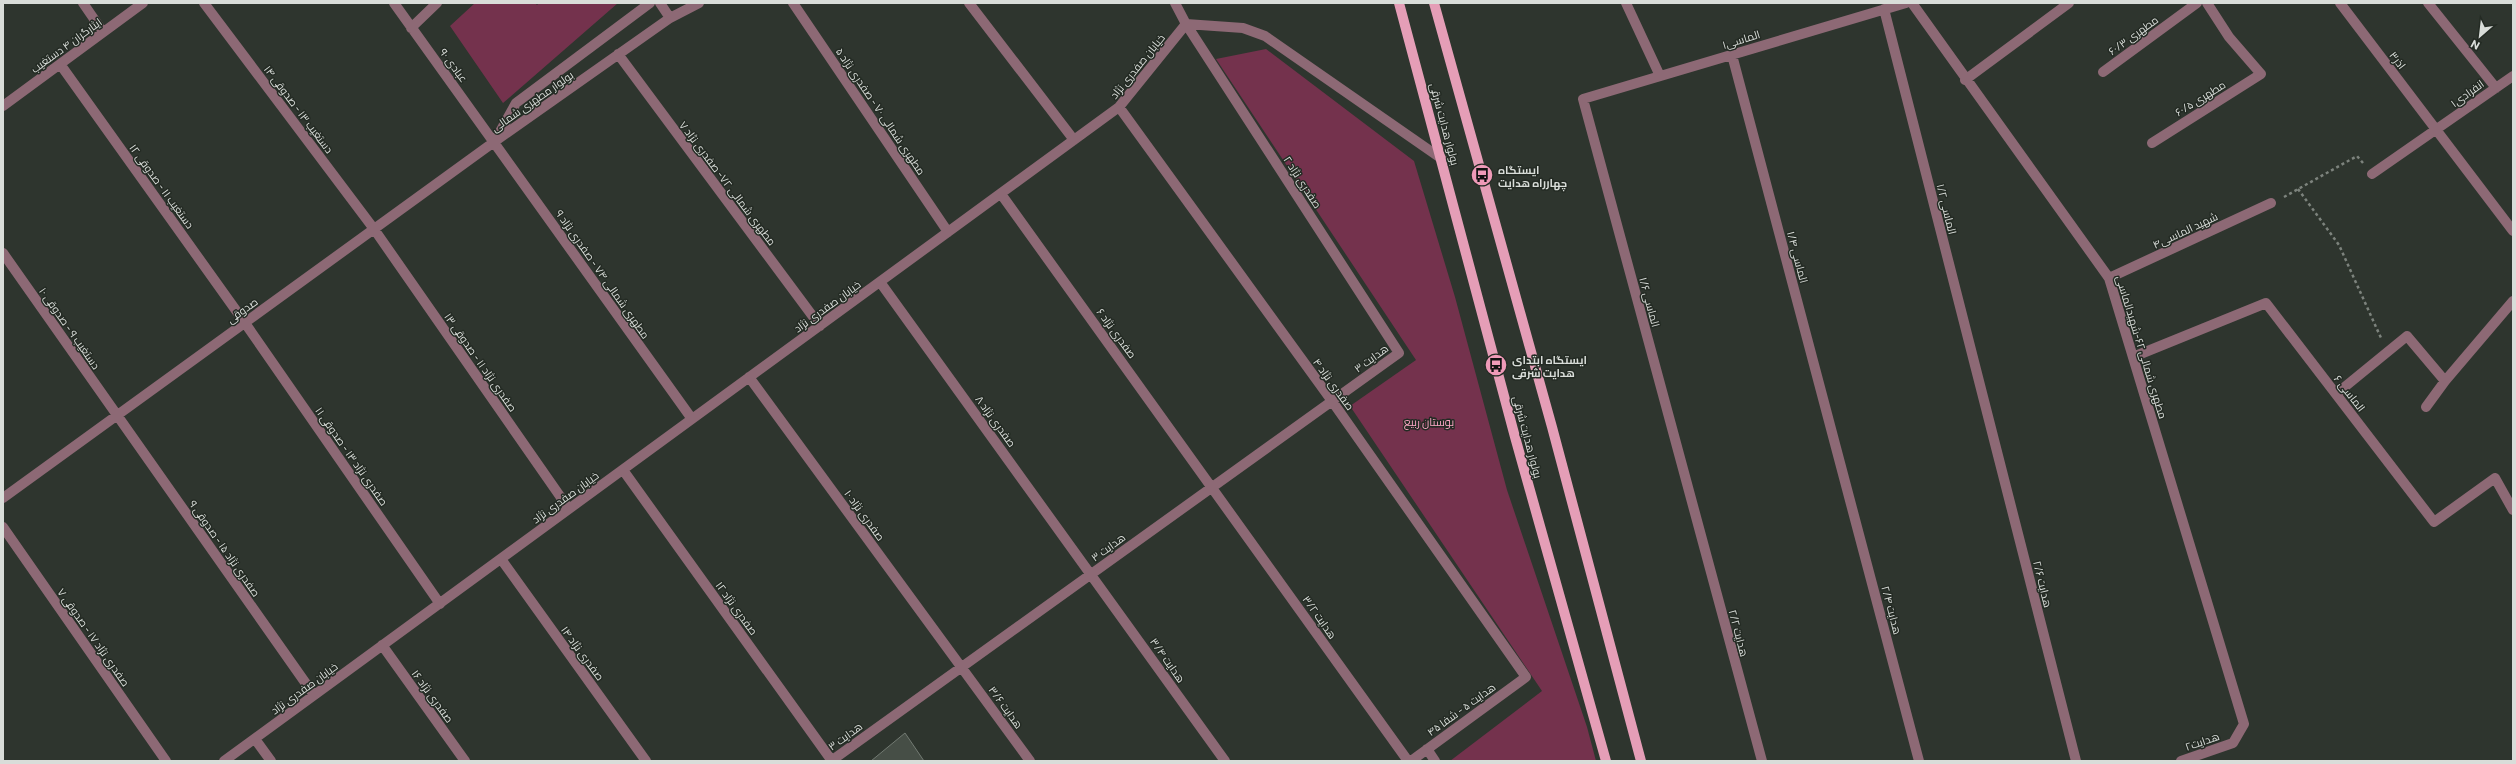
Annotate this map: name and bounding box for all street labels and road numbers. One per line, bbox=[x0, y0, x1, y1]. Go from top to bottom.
street label: مطهری ۶۰/۳ bbox=[2106, 13, 2161, 58]
street label: ایثارگران ۴ دستغیب bbox=[28, 15, 105, 76]
street label: الماسی۱ bbox=[1721, 27, 1762, 52]
street label: خیابان صفدری نژاد bbox=[1107, 31, 1168, 102]
street label: مطهری شمالی ۷۰ - صفدری نژاد ۵ bbox=[833, 45, 928, 178]
street label: عبادی ۹۰ bbox=[437, 46, 471, 85]
street label: اذر۳ bbox=[2386, 49, 2409, 72]
street label: دستغیب ۱۳ - صدوقی ۱۴ bbox=[261, 63, 336, 156]
street label: بولوار مطهری شمالی bbox=[489, 68, 576, 135]
street label: مطهری ۶۰/۵ bbox=[2172, 77, 2228, 119]
street label: انفرادی۱ bbox=[2448, 77, 2487, 110]
street label: بولوار هدایت شرقی bbox=[1427, 81, 1462, 167]
street label: مطهری شمالی ۷۲- صفدری نژاد ۷ bbox=[676, 118, 779, 248]
street label: دستغیب ۱۱ - صدوقی ۱۲ bbox=[126, 141, 197, 231]
street label: صفدری نژاد ۲ bbox=[1281, 154, 1325, 211]
street label: الماسی ۱/۲ bbox=[1933, 182, 1960, 236]
street label: مطهری شمالی ۷۴ - صفدری نژاد ۹ bbox=[553, 207, 653, 342]
street label: شهید الماسی۴ bbox=[2150, 209, 2220, 252]
street label: الماسی ۱/۴ bbox=[1784, 230, 1811, 285]
street label: مطهری شمالی ۶۲-شهیدالماسی bbox=[2113, 274, 2170, 420]
street label: الماسی ۱/۶ bbox=[1636, 276, 1663, 329]
street label: خیابان صفدری نژاد bbox=[791, 277, 864, 335]
street label: دستغیب ۹ - صدوقی ۱۰ bbox=[36, 285, 103, 372]
street label: صدوقی bbox=[224, 294, 261, 326]
street label: صفدری نژاد ۶ bbox=[1094, 305, 1140, 361]
street label: صفدری نژاد ۱۱ - صدوقی ۱۳ bbox=[441, 310, 520, 414]
street label: هدایت ۳ bbox=[1351, 341, 1391, 375]
street label: صفدری نژاد ۴ bbox=[1310, 356, 1357, 413]
street label: الماسی ۶ bbox=[2331, 372, 2368, 415]
street label: صفدری نژاد ۸ bbox=[972, 393, 1019, 450]
street label: بولوار هدایت شرقی bbox=[1510, 394, 1545, 480]
street label: صفدری نژاد ۱۳ - صدوقی ۱۱ bbox=[312, 404, 391, 508]
street label: خیابان صفدری نژاد bbox=[529, 468, 602, 526]
street label: صفدری نژاد ۱۰ bbox=[841, 487, 888, 544]
street label: صفدری نژاد ۱۵ - صدوقی ۹ bbox=[186, 497, 263, 599]
street label: هدایت ۳ bbox=[1088, 530, 1128, 564]
street label: هدایت ۲/۶ bbox=[2031, 559, 2055, 609]
street label: صفدری نژاد ۱۲ bbox=[713, 579, 761, 638]
street label: هدایت ۲/۴ bbox=[1879, 584, 1905, 636]
street label: صفدری نژاد ۱۷ - صدوقی ۷ bbox=[54, 585, 133, 689]
street label: هدایت ۳/۲ bbox=[1300, 593, 1340, 641]
street label: هدایت ۲/۲ bbox=[1726, 608, 1752, 658]
street label: صفدری نژاد ۱۴ bbox=[558, 623, 607, 683]
street label: هدایت ۳/۴ bbox=[1148, 635, 1188, 685]
street label: خیابان صفدری نژاد bbox=[268, 659, 341, 717]
street label: صفدری نژاد ۱۶ bbox=[409, 667, 457, 726]
street label: هدایت ۵ - شفا ۴۵ bbox=[1424, 680, 1498, 738]
street label: هدایت ۳/۶ bbox=[986, 683, 1026, 731]
street label: هدایت ۳ bbox=[825, 719, 865, 753]
street label: هدایت۲ bbox=[2183, 729, 2221, 753]

